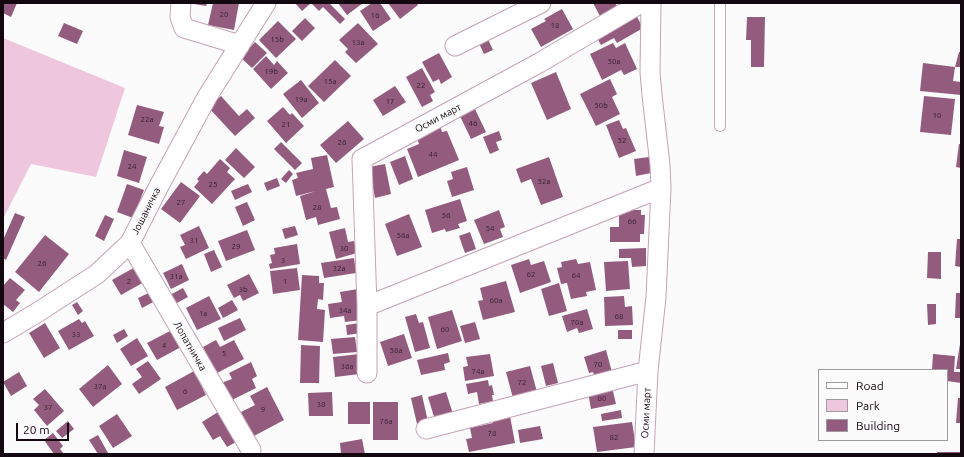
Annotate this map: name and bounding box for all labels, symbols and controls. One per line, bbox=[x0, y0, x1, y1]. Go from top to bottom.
house number: 20 bbox=[219, 9, 229, 19]
house number: 16 bbox=[370, 10, 380, 20]
house number: 18 bbox=[550, 20, 560, 30]
house number: 15b bbox=[270, 34, 284, 44]
house number: 13a bbox=[351, 37, 365, 47]
house number: 50a bbox=[607, 56, 621, 66]
house number: 19b bbox=[264, 66, 278, 76]
house number: 15a bbox=[323, 76, 337, 86]
house number: 22 bbox=[416, 80, 426, 90]
house number: 19a bbox=[294, 94, 308, 104]
house number: 17 bbox=[385, 96, 395, 106]
house number: 50b bbox=[594, 100, 608, 110]
street label: Осми март bbox=[413, 101, 463, 135]
house number: 10 bbox=[932, 110, 942, 120]
house number: 22a bbox=[140, 114, 154, 124]
house number: 46 bbox=[468, 118, 478, 128]
house number: 21 bbox=[281, 119, 291, 129]
house number: 52 bbox=[617, 135, 627, 145]
house number: 26 bbox=[337, 137, 347, 147]
house number: 44 bbox=[428, 149, 438, 159]
house number: 24 bbox=[127, 161, 137, 171]
house number: 52a bbox=[537, 176, 551, 186]
house number: 25 bbox=[208, 179, 218, 189]
street label: Јошаничка bbox=[129, 185, 163, 237]
house number: 27 bbox=[176, 197, 186, 207]
house number: 28 bbox=[312, 202, 322, 212]
house number: 56 bbox=[441, 210, 451, 220]
house number: 66 bbox=[627, 216, 637, 226]
house number: 54 bbox=[485, 223, 495, 233]
house number: 56a bbox=[396, 230, 410, 240]
house number: 31 bbox=[189, 235, 199, 245]
house number: 29 bbox=[231, 241, 241, 251]
house number: 30 bbox=[339, 243, 349, 253]
house number: 3 bbox=[281, 255, 285, 265]
house number: 26 bbox=[37, 258, 47, 268]
house number: 32a bbox=[332, 263, 346, 273]
house number: 62 bbox=[526, 269, 536, 279]
house number: 64 bbox=[571, 270, 581, 280]
house number: 31a bbox=[169, 271, 183, 281]
house number: 2 bbox=[127, 276, 131, 286]
house number: 1 bbox=[283, 276, 287, 286]
house number: 3b bbox=[238, 284, 248, 294]
house number: 60a bbox=[489, 295, 503, 305]
house number: 34a bbox=[338, 305, 352, 315]
house number: 1a bbox=[199, 308, 207, 318]
house number: 68 bbox=[614, 311, 624, 321]
house number: 70a bbox=[570, 317, 584, 327]
street label: Лопатничка bbox=[171, 319, 209, 373]
house number: 60 bbox=[440, 324, 450, 334]
house number: 33 bbox=[71, 329, 81, 339]
house number: 4 bbox=[162, 340, 166, 350]
house number: 58a bbox=[389, 345, 403, 355]
house number: 5 bbox=[222, 348, 226, 358]
house number: 70 bbox=[593, 359, 603, 369]
house number: 36a bbox=[340, 361, 354, 371]
house number: 74a bbox=[471, 366, 485, 376]
legend bbox=[818, 369, 948, 441]
house number: 72 bbox=[517, 377, 527, 387]
text: Road bbox=[856, 379, 884, 392]
house number: 37a bbox=[93, 381, 107, 391]
house number: 6 bbox=[183, 386, 187, 396]
street label: Осми март bbox=[639, 387, 653, 439]
house number: 80 bbox=[597, 393, 607, 403]
house number: 38 bbox=[316, 399, 326, 409]
text: Park bbox=[856, 399, 880, 412]
house number: 37 bbox=[43, 402, 53, 412]
house number: 9 bbox=[261, 404, 265, 414]
scale bar bbox=[18, 415, 71, 441]
house number: 76a bbox=[379, 416, 393, 426]
text: Building bbox=[856, 419, 900, 432]
text: 20 m bbox=[23, 423, 50, 436]
house number: 78 bbox=[487, 428, 497, 438]
house number: 82 bbox=[609, 432, 619, 442]

